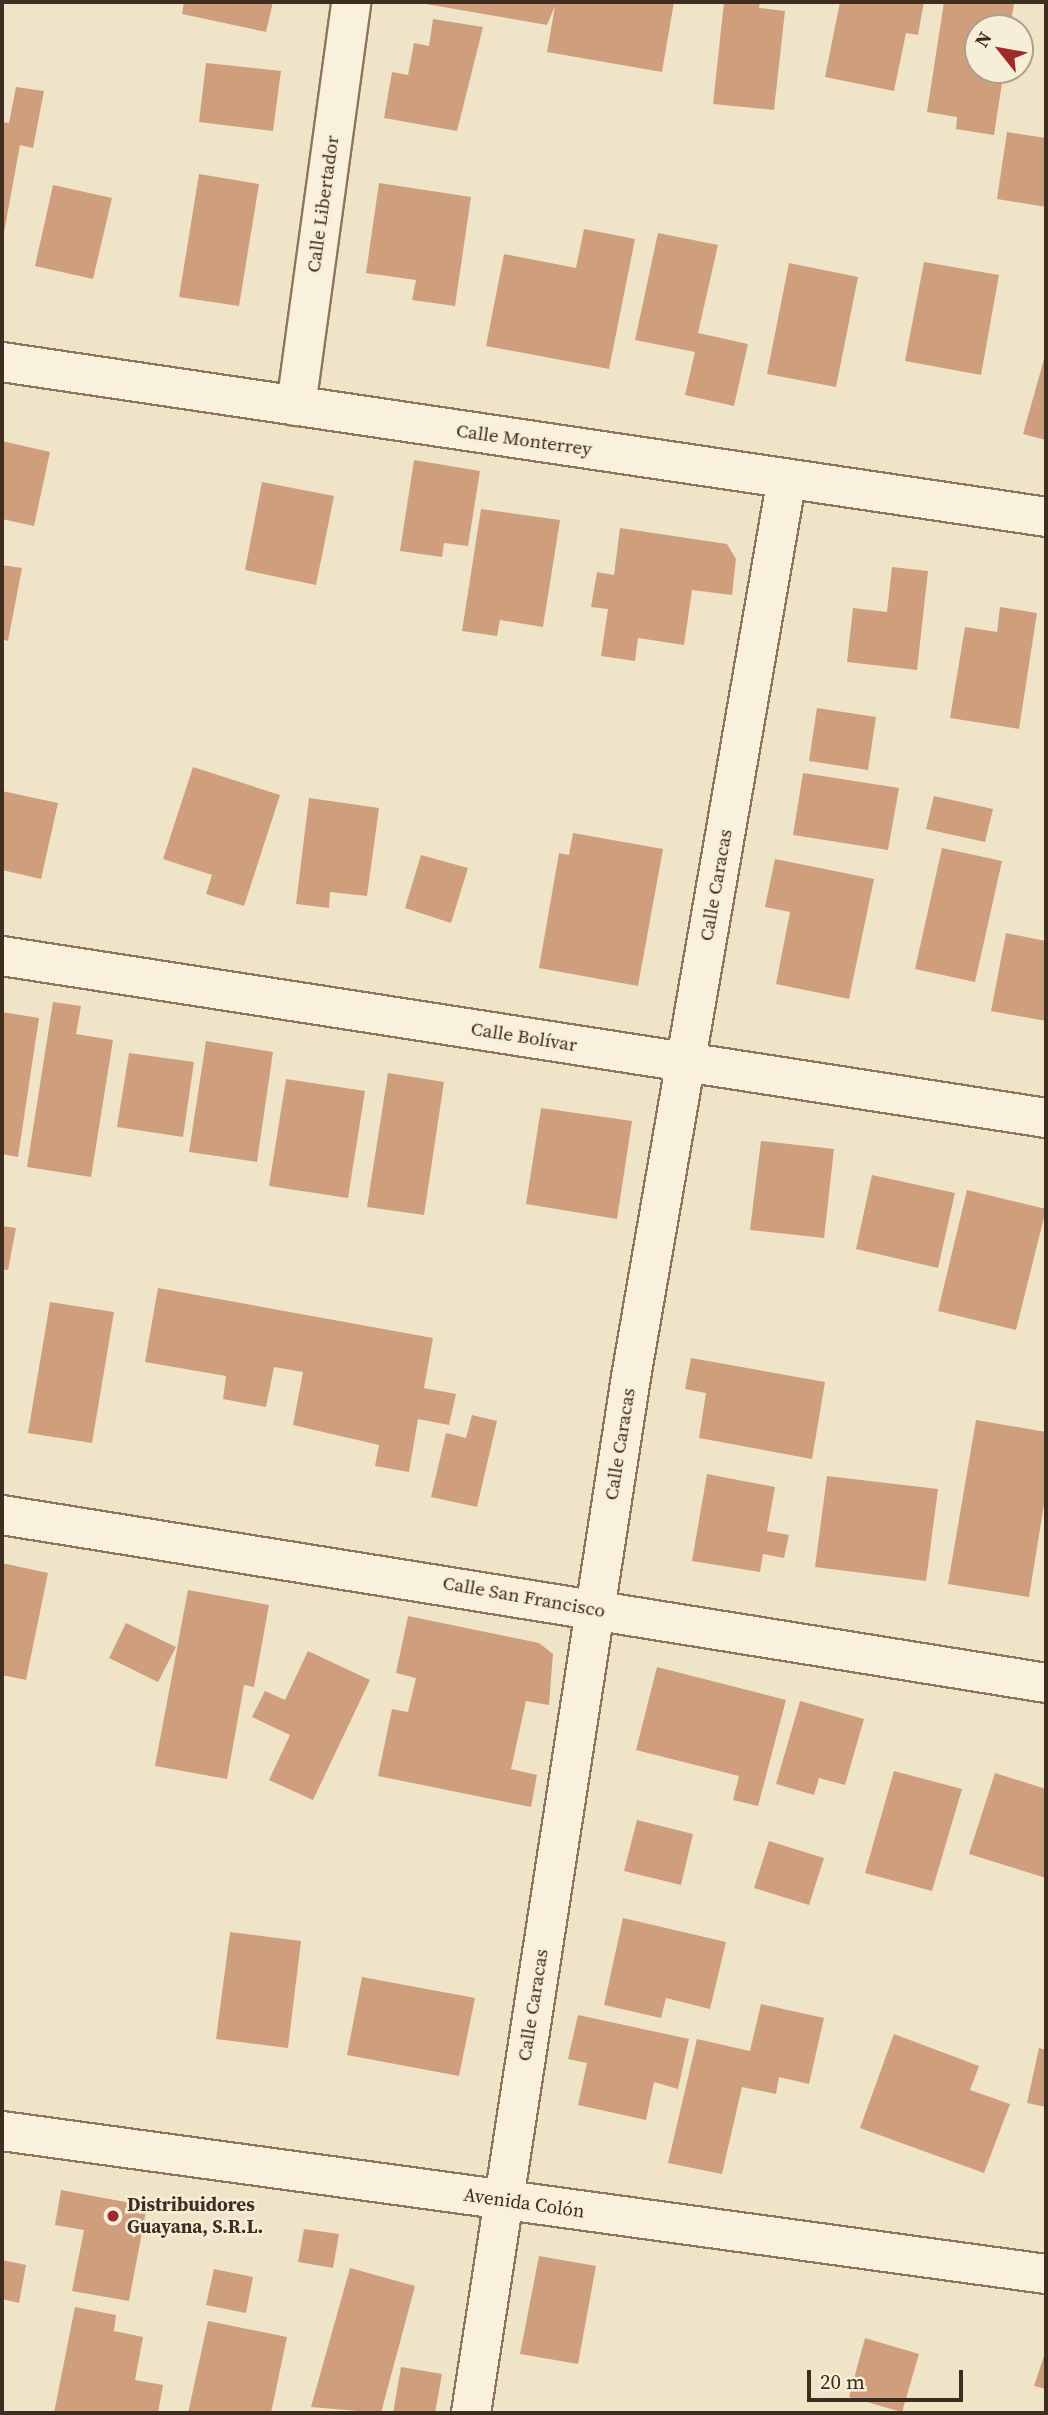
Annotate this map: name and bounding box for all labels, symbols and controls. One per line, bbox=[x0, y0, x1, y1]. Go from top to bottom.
north arrow bbox=[964, 14, 1034, 84]
text: N bbox=[968, 27, 997, 52]
street label: Calle Libertador bbox=[302, 134, 344, 274]
street label: Calle Monterrey bbox=[455, 419, 593, 461]
street label: Calle Caracas bbox=[695, 827, 737, 943]
street label: Calle Bolívar bbox=[469, 1017, 579, 1057]
street label: Calle Caracas bbox=[600, 1386, 640, 1502]
street label: Calle San Francisco bbox=[441, 1571, 607, 1623]
street label: Calle Caracas bbox=[513, 1947, 553, 2063]
street label: Avenida Colón bbox=[462, 2183, 586, 2223]
place label: Distribuidores Guayana, S.R.L. bbox=[127, 2194, 263, 2238]
marker: Distribuidores Guayana, S.R.L. bbox=[105, 2208, 121, 2224]
scale bar bbox=[810, 2356, 966, 2400]
text: 20 m bbox=[820, 2367, 865, 2396]

